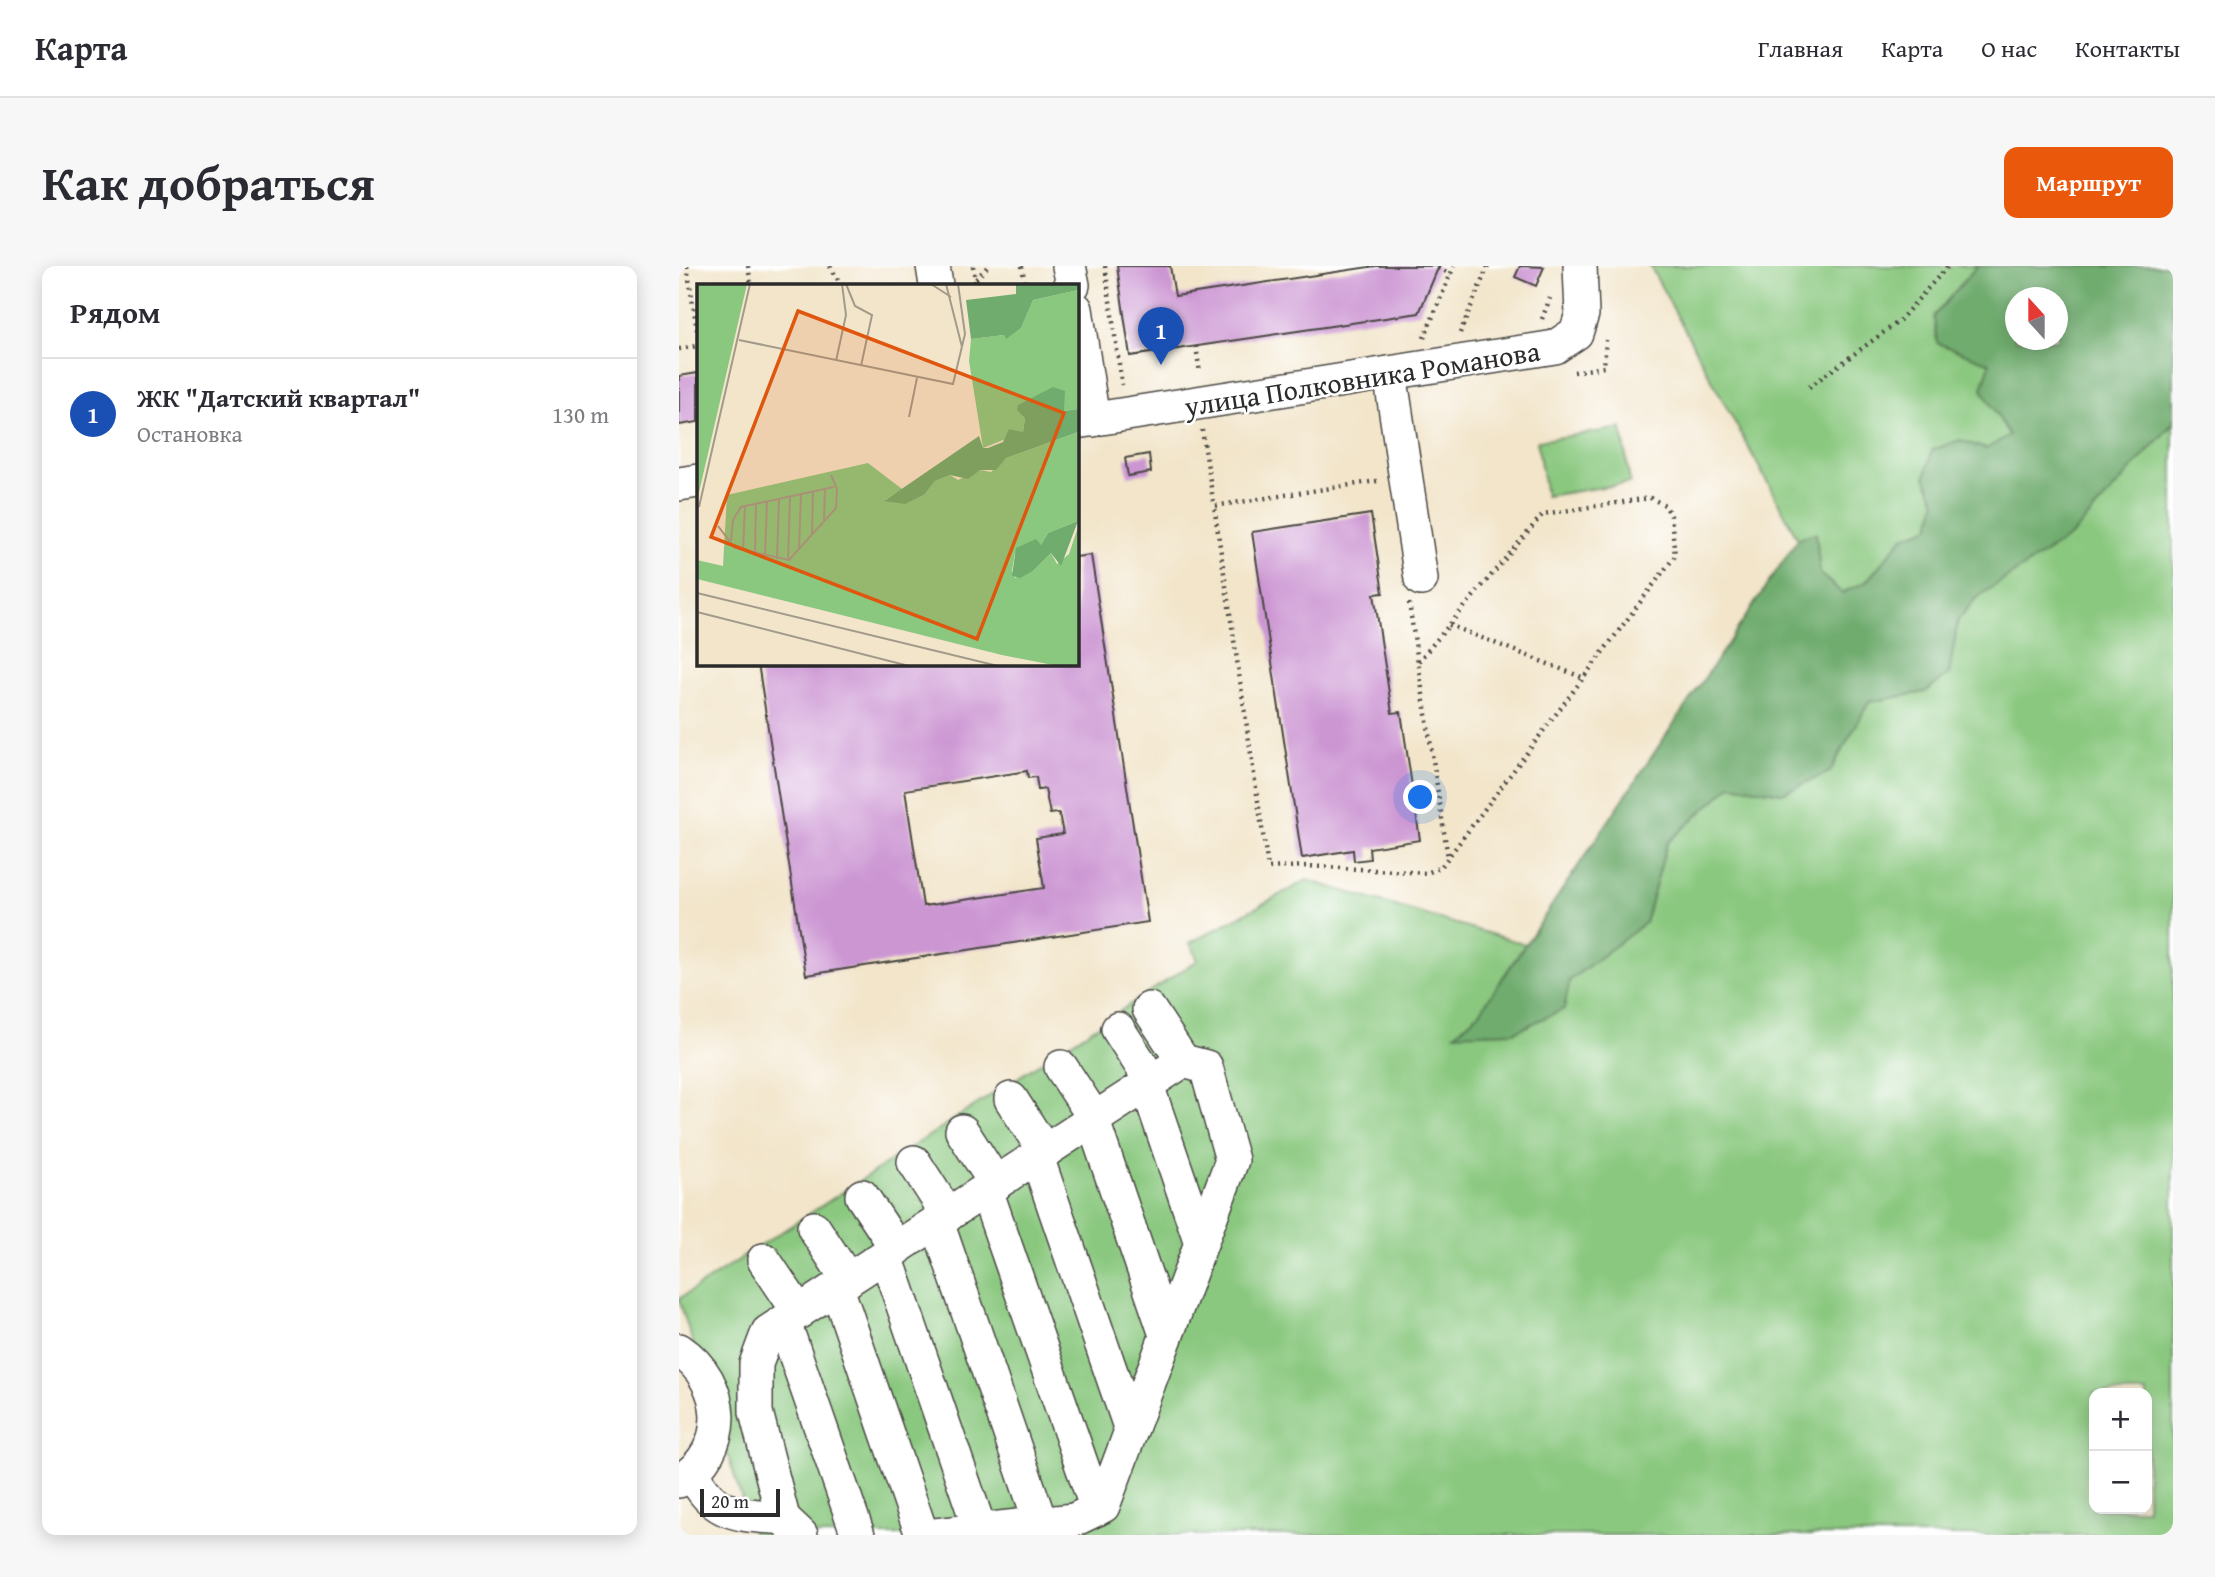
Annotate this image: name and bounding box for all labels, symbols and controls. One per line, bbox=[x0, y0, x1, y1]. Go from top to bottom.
text: Карта bbox=[35, 24, 127, 72]
text: Главная bbox=[1758, 31, 1843, 66]
text: Карта bbox=[1881, 31, 1943, 66]
text: О нас bbox=[1981, 31, 2037, 66]
text: Контакты bbox=[2075, 31, 2180, 66]
text: Как добраться bbox=[42, 146, 375, 218]
button: Маршрут bbox=[2004, 147, 2173, 218]
inset map bbox=[697, 284, 1078, 665]
north arrow bbox=[2005, 287, 2068, 350]
text: Рядом bbox=[70, 290, 161, 334]
pin: 1 bbox=[1138, 307, 1184, 365]
street label: улица Полковника Романова bbox=[1180, 330, 1543, 427]
text: ЖК "Датский квартал" bbox=[137, 378, 420, 417]
text: 1 bbox=[87, 398, 99, 431]
text: 130 m bbox=[552, 398, 609, 431]
text: Остановка bbox=[137, 417, 243, 450]
your location bbox=[1403, 780, 1437, 814]
map controls bbox=[2089, 1388, 2152, 1514]
button: + bbox=[2089, 1388, 2152, 1451]
button: − bbox=[2089, 1451, 2152, 1514]
scale bar bbox=[700, 1486, 781, 1518]
text: 20 m bbox=[711, 1487, 749, 1515]

